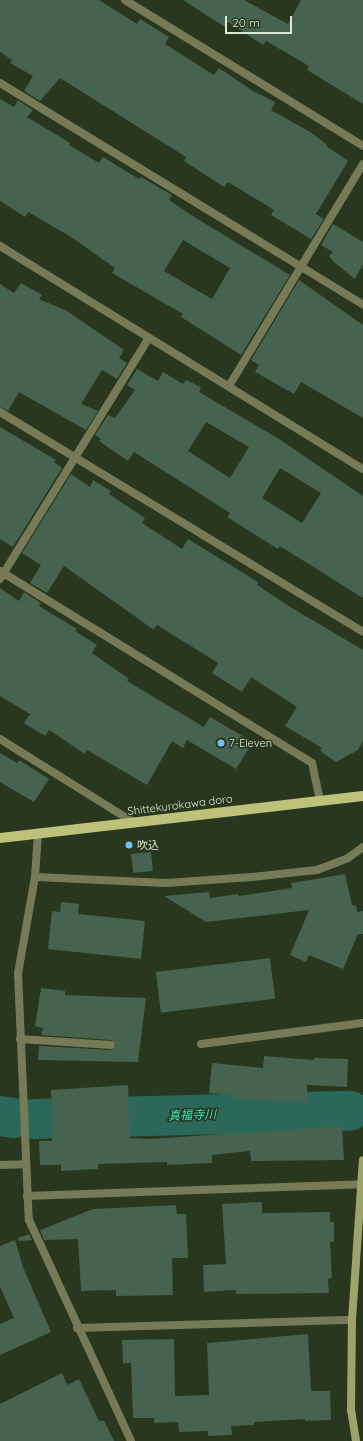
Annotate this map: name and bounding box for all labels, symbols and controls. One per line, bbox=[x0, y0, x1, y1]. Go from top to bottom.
scale bar bbox=[227, 8, 294, 34]
text: 20 m bbox=[232, 15, 260, 30]
place label: 7-Eleven bbox=[229, 736, 272, 750]
marker: 7-Eleven bbox=[216, 738, 226, 748]
street label: Shittekurokawa doro bbox=[127, 792, 233, 818]
place label: 吹込 bbox=[137, 838, 159, 852]
marker: 吹込 bbox=[124, 840, 134, 850]
water label: 真福寺川 bbox=[168, 1107, 216, 1123]

